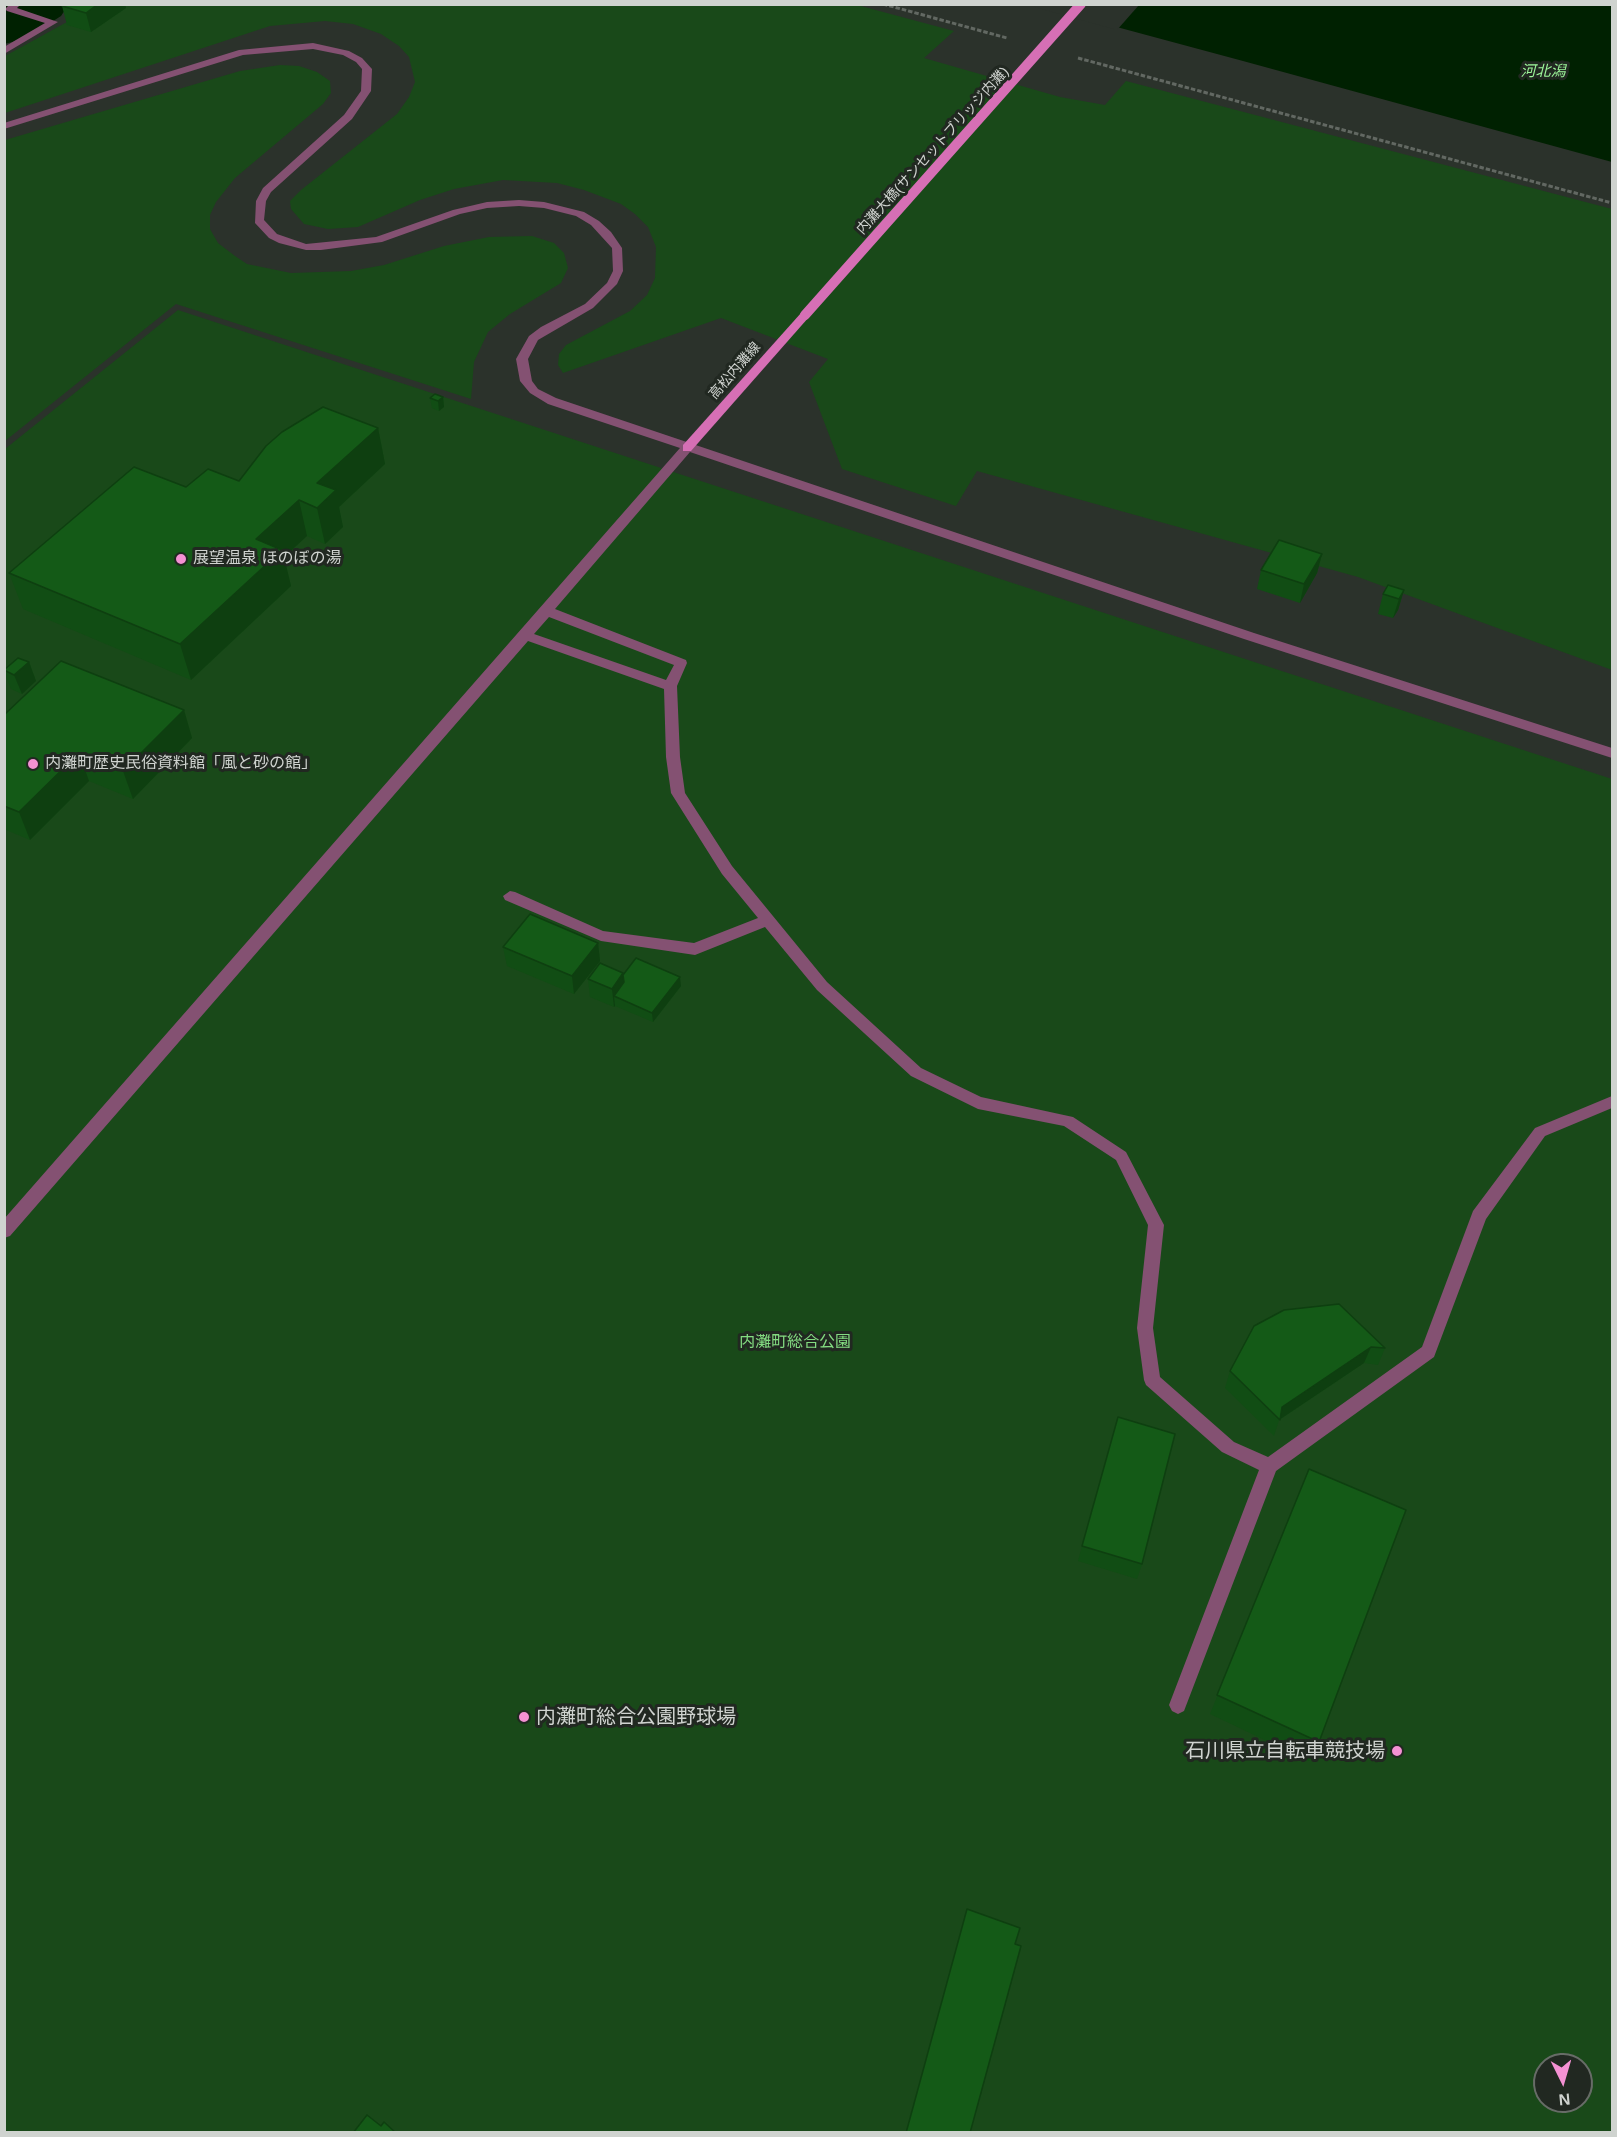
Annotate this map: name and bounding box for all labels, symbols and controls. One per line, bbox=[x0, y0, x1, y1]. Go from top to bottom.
water label: 河北潟 bbox=[1521, 63, 1565, 81]
street label: 内灘大橋(サンセットブリッジ内灘) bbox=[853, 64, 1013, 238]
street label: 高松内灘線 bbox=[706, 339, 764, 403]
place label: 展望温泉 ほのぼの湯 bbox=[193, 549, 341, 569]
marker: 展望温泉 ほのぼの湯 bbox=[174, 552, 188, 566]
place label: 内灘町歴史民俗資料館「風と砂の館」 bbox=[45, 754, 317, 774]
marker: 内灘町歴史民俗資料館「風と砂の館」 bbox=[26, 757, 40, 771]
park label: 内灘町総合公園 bbox=[739, 1333, 851, 1353]
place label: 内灘町総合公園野球場 bbox=[536, 1705, 736, 1729]
marker: 内灘町総合公園野球場 bbox=[517, 1710, 531, 1724]
place label: 石川県立自転車競技場 bbox=[1185, 1739, 1385, 1763]
marker: 石川県立自転車競技場 bbox=[1390, 1744, 1404, 1758]
north arrow bbox=[1533, 2053, 1593, 2113]
text: N bbox=[1558, 2090, 1571, 2108]

